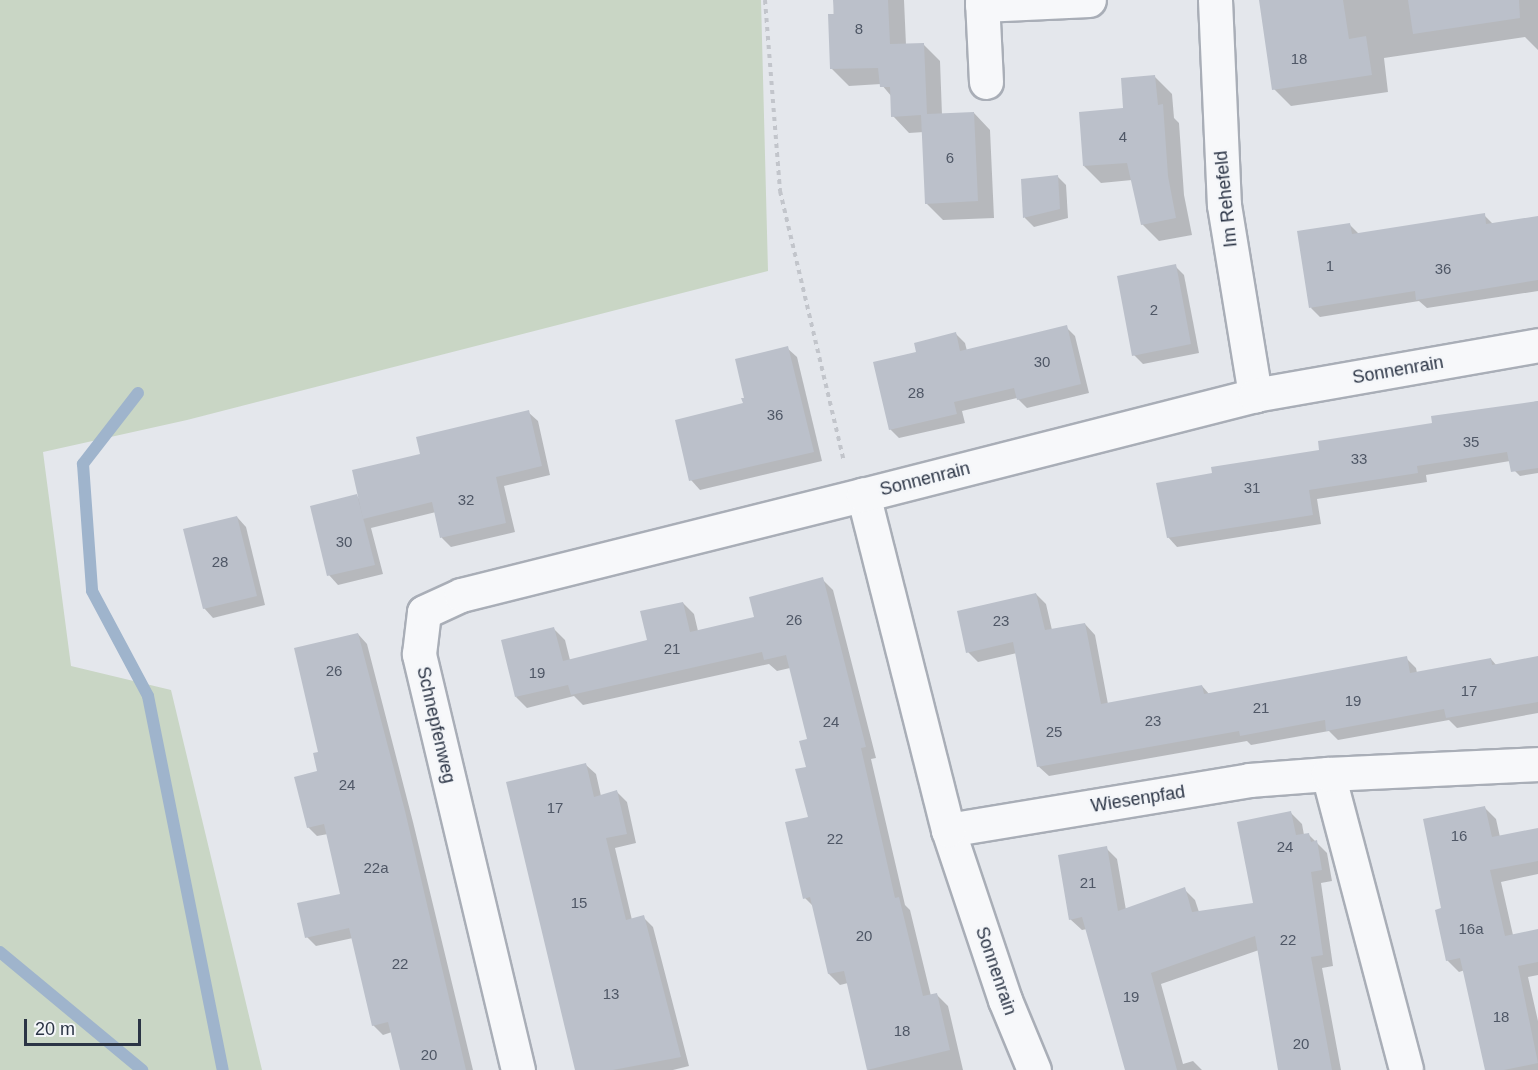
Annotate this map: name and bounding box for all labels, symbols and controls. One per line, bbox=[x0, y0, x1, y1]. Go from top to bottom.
house number: 8 bbox=[855, 20, 863, 38]
house number: 18 bbox=[1291, 50, 1307, 68]
house number: 4 bbox=[1119, 128, 1127, 146]
house number: 6 bbox=[946, 149, 954, 167]
street label: Im Rehefeld bbox=[1210, 150, 1242, 248]
house number: 1 bbox=[1326, 257, 1334, 275]
house number: 36 bbox=[1435, 260, 1451, 278]
house number: 2 bbox=[1150, 301, 1158, 319]
street label: Sonnenrain bbox=[1351, 351, 1445, 389]
house number: 30 bbox=[1034, 353, 1050, 371]
house number: 28 bbox=[908, 384, 924, 402]
house number: 36 bbox=[767, 406, 783, 424]
house number: 35 bbox=[1463, 433, 1479, 451]
house number: 33 bbox=[1351, 450, 1367, 468]
street label: Sonnenrain bbox=[878, 457, 972, 501]
house number: 31 bbox=[1244, 479, 1260, 497]
house number: 32 bbox=[458, 491, 474, 509]
house number: 30 bbox=[336, 533, 352, 551]
house number: 28 bbox=[212, 553, 228, 571]
house number: 26 bbox=[786, 611, 802, 629]
house number: 23 bbox=[993, 612, 1009, 630]
house number: 21 bbox=[664, 640, 680, 658]
house number: 26 bbox=[326, 662, 342, 680]
house number: 19 bbox=[529, 664, 545, 682]
street label: Schnepfenweg bbox=[412, 665, 460, 785]
house number: 17 bbox=[1461, 682, 1477, 700]
house number: 19 bbox=[1345, 692, 1361, 710]
house number: 21 bbox=[1253, 699, 1269, 717]
house number: 23 bbox=[1145, 712, 1161, 730]
house number: 24 bbox=[823, 713, 839, 731]
house number: 25 bbox=[1046, 723, 1062, 741]
house number: 24 bbox=[339, 776, 355, 794]
street label: Wiesenpfad bbox=[1089, 781, 1187, 817]
house number: 17 bbox=[547, 799, 563, 817]
house number: 16 bbox=[1451, 827, 1467, 845]
house number: 22 bbox=[827, 830, 843, 848]
house number: 24 bbox=[1277, 838, 1293, 856]
house number: 22a bbox=[363, 859, 389, 877]
house number: 21 bbox=[1080, 874, 1096, 892]
house number: 15 bbox=[571, 894, 587, 912]
house number: 16a bbox=[1458, 920, 1484, 938]
street label: Sonnenrain bbox=[971, 924, 1021, 1018]
house number: 20 bbox=[856, 927, 872, 945]
house number: 22 bbox=[1280, 931, 1296, 949]
house number: 22 bbox=[392, 955, 408, 973]
house number: 13 bbox=[603, 985, 619, 1003]
house number: 19 bbox=[1123, 988, 1139, 1006]
scale bar bbox=[27, 1007, 144, 1045]
house number: 18 bbox=[1493, 1008, 1509, 1026]
text: 20 m bbox=[35, 1019, 75, 1039]
house number: 18 bbox=[894, 1022, 910, 1040]
house number: 20 bbox=[1293, 1035, 1309, 1053]
house number: 20 bbox=[421, 1046, 437, 1064]

